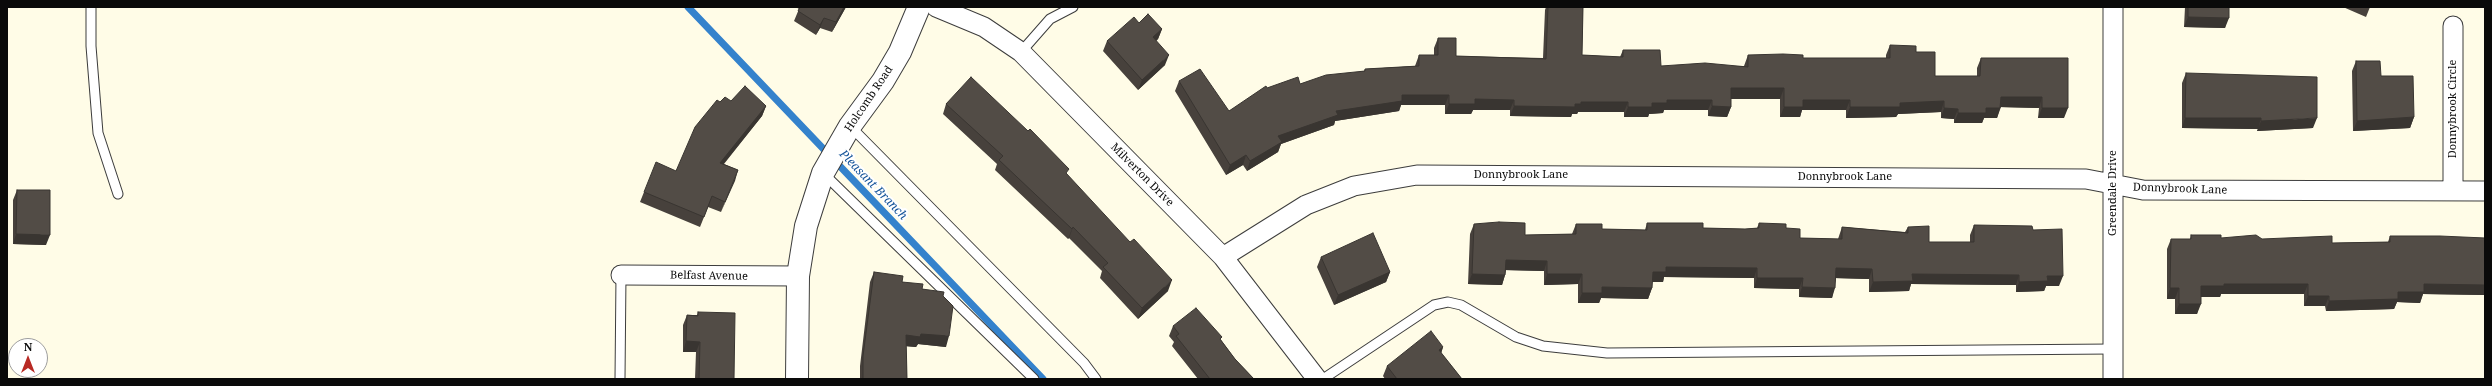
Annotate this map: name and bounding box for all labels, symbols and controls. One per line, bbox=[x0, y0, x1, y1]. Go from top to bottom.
street label: Donnybrook Circle bbox=[2446, 60, 2460, 158]
street label: Holcomb Road bbox=[842, 63, 896, 135]
street label: Milverton Drive bbox=[1108, 141, 1176, 209]
water label: Pleasant Branch bbox=[836, 147, 910, 223]
street label: Greendale Drive bbox=[2106, 150, 2120, 236]
street label: Donnybrook Lane bbox=[1474, 168, 1568, 182]
street label: Donnybrook Lane bbox=[1798, 170, 1892, 184]
street label: Donnybrook Lane bbox=[2133, 181, 2227, 197]
street label: Belfast Avenue bbox=[670, 269, 748, 283]
north arrow bbox=[8, 338, 48, 378]
text: N bbox=[24, 339, 32, 354]

